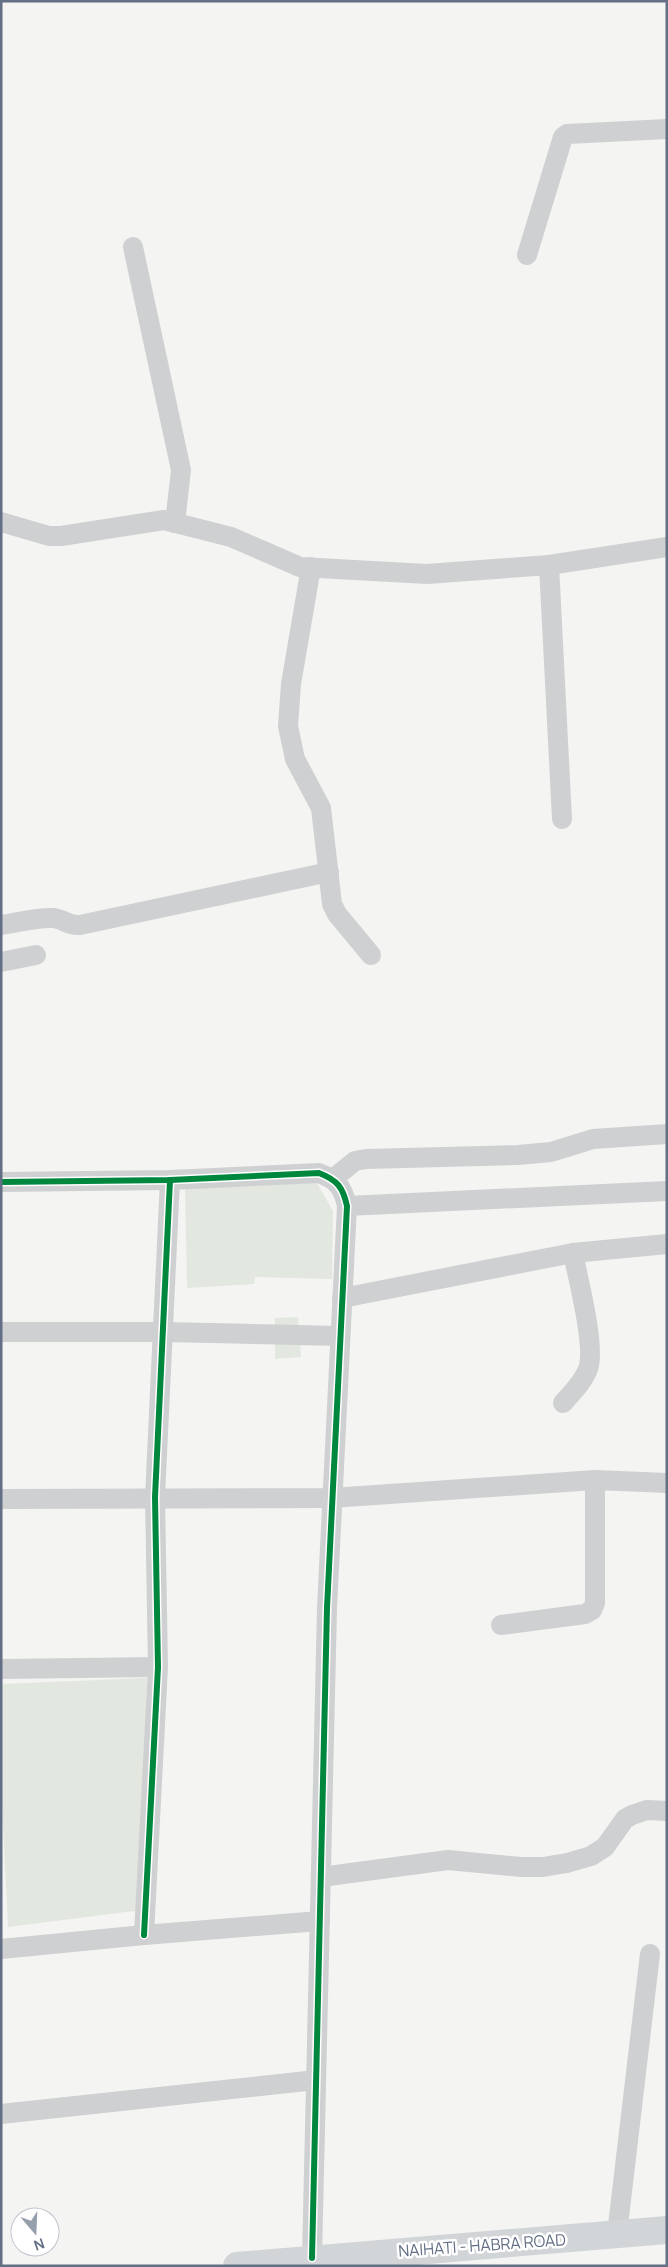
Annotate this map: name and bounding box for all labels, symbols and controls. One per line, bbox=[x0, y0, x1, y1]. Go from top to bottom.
north arrow bbox=[10, 2207, 60, 2257]
street label: NAIHATI - HABRA ROAD bbox=[397, 2228, 567, 2262]
text: N bbox=[32, 2234, 47, 2255]

